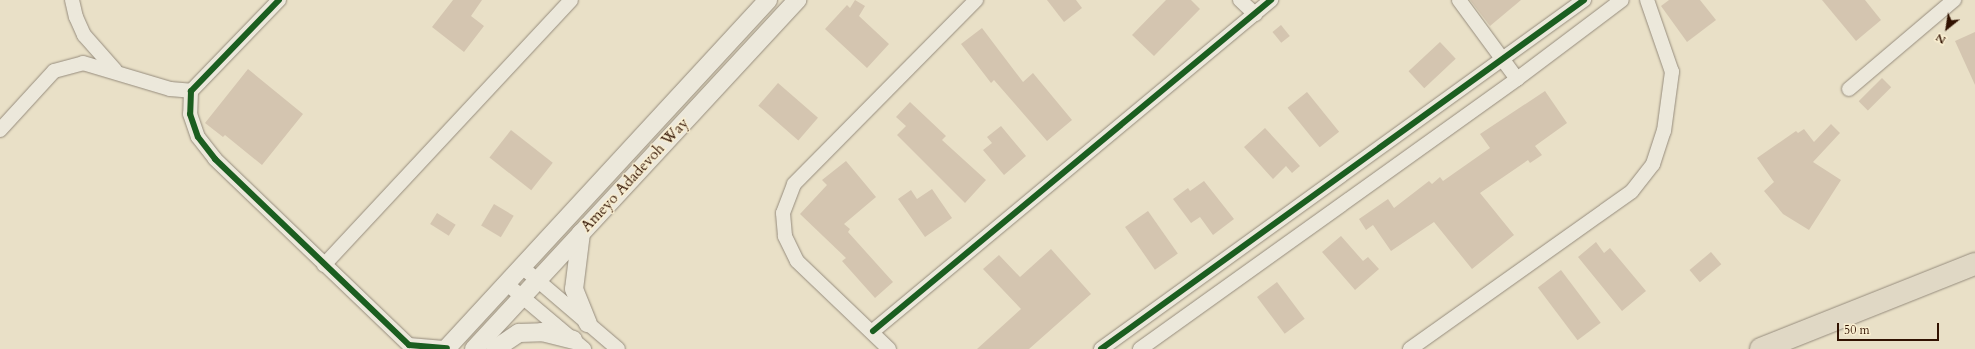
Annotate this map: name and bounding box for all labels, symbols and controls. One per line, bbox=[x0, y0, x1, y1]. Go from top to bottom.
north arrow bbox=[1927, 8, 1967, 48]
text: N bbox=[1933, 30, 1949, 48]
street label: Ameyo Adadevoh Way bbox=[578, 114, 692, 236]
scale bar bbox=[1839, 315, 1941, 341]
text: 50 m bbox=[1844, 322, 1870, 338]

